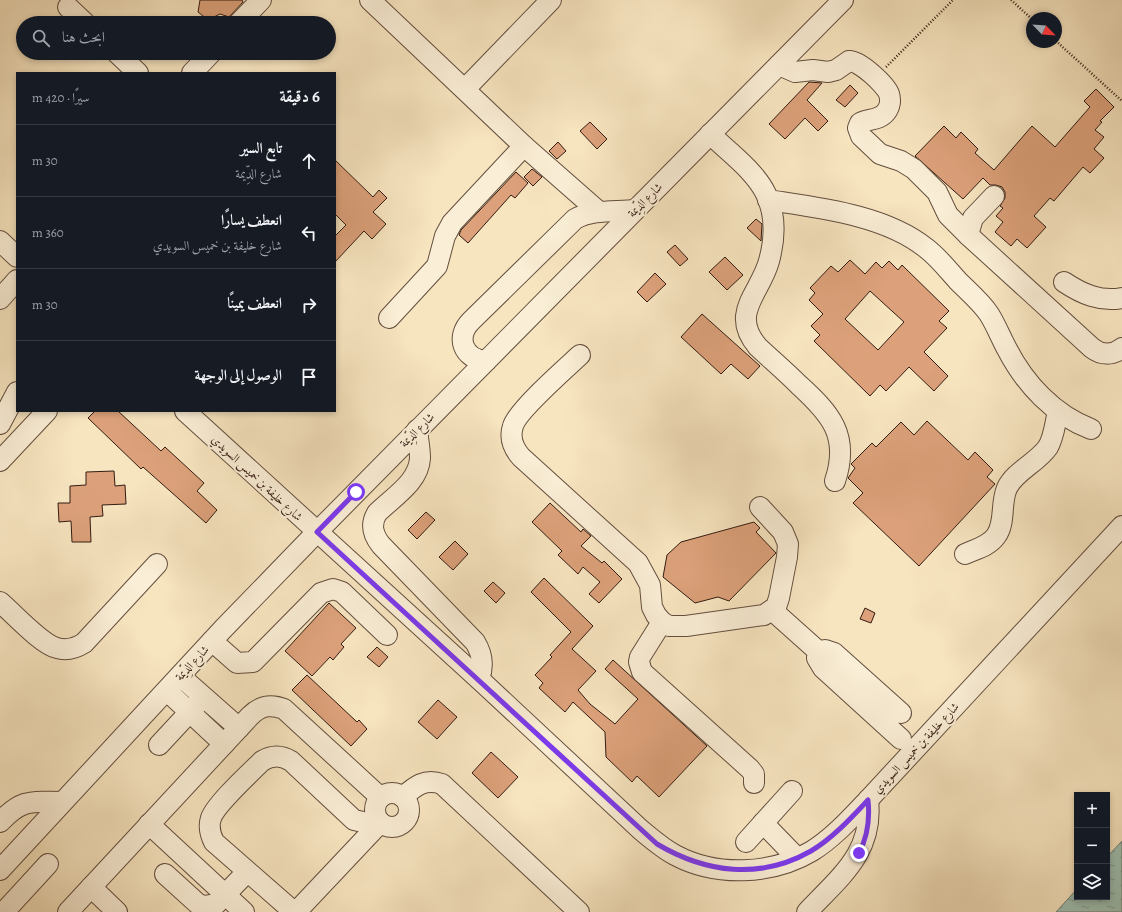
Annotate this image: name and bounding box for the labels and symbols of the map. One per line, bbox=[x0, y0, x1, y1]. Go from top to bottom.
north arrow bbox=[1026, 12, 1062, 48]
street label: شارع الدِّيمة bbox=[624, 179, 668, 223]
street label: شارع الدِّيمة bbox=[396, 409, 440, 453]
street label: شارع خليفة بن خميس السويدي bbox=[206, 431, 306, 527]
route start bbox=[347, 483, 365, 501]
street label: شارع الدِّيمة bbox=[171, 642, 215, 686]
street label: شارع خليفة بن خميس السويدي bbox=[869, 699, 965, 799]
route end bbox=[850, 844, 868, 862]

